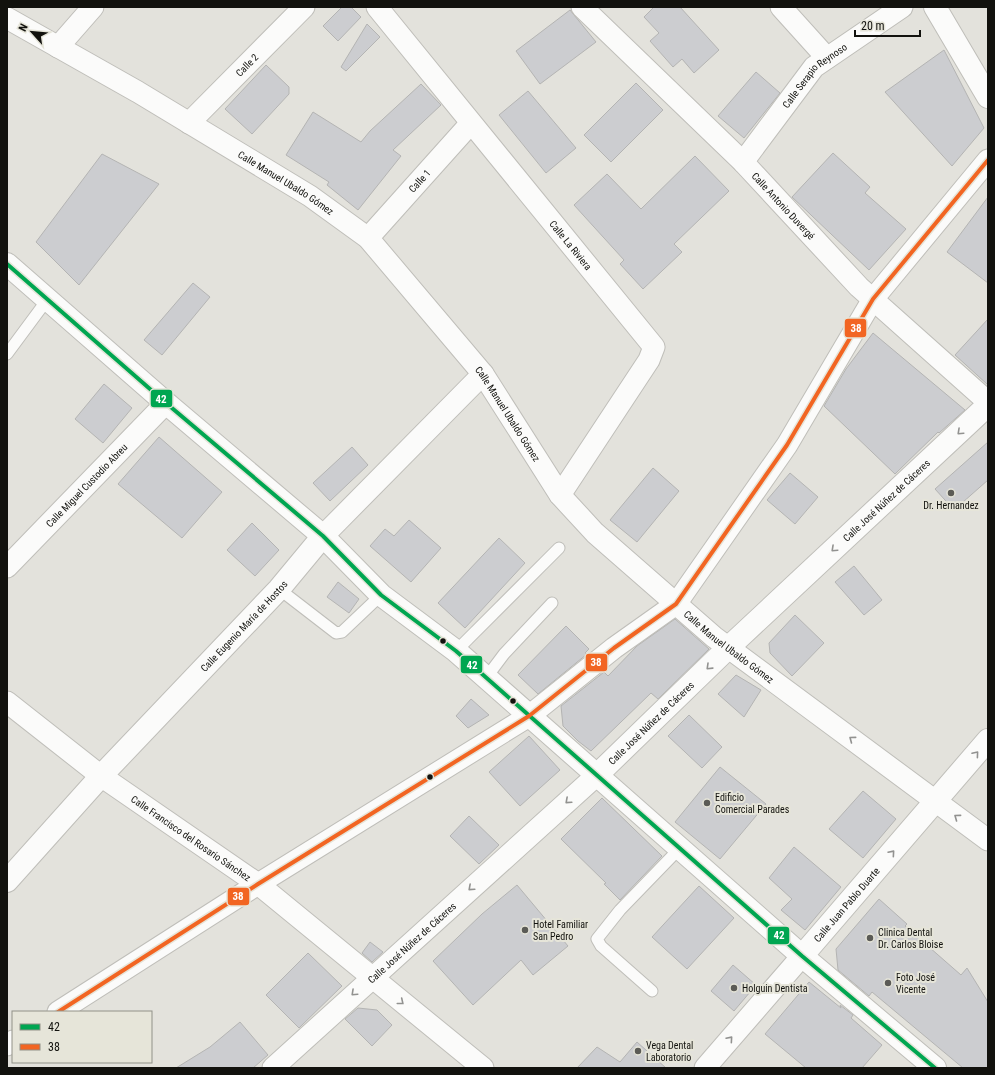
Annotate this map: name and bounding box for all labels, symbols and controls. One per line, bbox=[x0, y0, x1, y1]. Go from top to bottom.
north arrow bbox=[12, 12, 52, 52]
scale bar bbox=[855, 12, 920, 38]
text: 20 m bbox=[861, 19, 885, 33]
text: N bbox=[16, 22, 31, 34]
street label: Calle Serapio Reynoso bbox=[780, 41, 849, 110]
street label: Calle 2 bbox=[234, 52, 261, 79]
street label: Calle Manuel Ubaldo Gómez bbox=[236, 149, 336, 217]
street label: Calle 1 bbox=[407, 167, 433, 195]
street label: Calle Antonio Duvergé bbox=[749, 170, 817, 242]
street label: Calle La Riviera bbox=[547, 218, 594, 272]
line badge: 38 bbox=[844, 318, 867, 338]
text: 38 bbox=[850, 322, 862, 335]
street label: Calle Manuel Ubaldo Gómez bbox=[473, 364, 542, 464]
line badge: 42 bbox=[150, 389, 173, 408]
text: 42 bbox=[155, 393, 167, 406]
one-way arrow bbox=[957, 427, 964, 434]
street label: Calle Miguel Custodio Abreu bbox=[44, 441, 130, 529]
street label: Calle José Núñez de Cáceres bbox=[841, 457, 933, 544]
marker: Dr. Hernandez bbox=[946, 488, 956, 498]
place label: Dr. Hernandez bbox=[923, 500, 979, 511]
one-way arrow bbox=[831, 544, 839, 552]
street label: Calle Eugenio María de Hostos bbox=[198, 578, 290, 674]
street label: Calle Manuel Ubaldo Gómez bbox=[682, 608, 776, 685]
unlabelled marker bbox=[438, 636, 448, 646]
line badge: 38 bbox=[585, 653, 608, 672]
line badge: 42 bbox=[460, 655, 483, 674]
text: 38 bbox=[590, 656, 602, 669]
text: 42 bbox=[466, 659, 478, 672]
one-way arrow bbox=[706, 662, 714, 670]
street label: Calle José Núñez de Cáceres bbox=[606, 679, 697, 767]
unlabelled marker bbox=[508, 696, 518, 706]
one-way arrow bbox=[850, 737, 857, 744]
one-way arrow bbox=[972, 752, 979, 759]
unlabelled marker bbox=[425, 772, 435, 782]
place label: Edificio Comercial Parades bbox=[715, 792, 790, 815]
street label: Calle Francisco del Rosario Sánchez bbox=[129, 793, 253, 883]
one-way arrow bbox=[565, 796, 573, 803]
marker: Edificio Comercial Parades bbox=[702, 798, 712, 808]
one-way arrow bbox=[954, 815, 961, 822]
one-way arrow bbox=[887, 850, 894, 858]
street label: Calle Juan Pablo Duarte bbox=[812, 865, 882, 944]
one-way arrow bbox=[469, 883, 476, 890]
line badge: 38 bbox=[227, 887, 250, 906]
text: 38 bbox=[232, 890, 244, 903]
street label: Calle José Núñez de Cáceres bbox=[366, 900, 459, 985]
place label: Hotel Familiar San Pedro bbox=[533, 919, 588, 942]
marker: Hotel Familiar San Pedro bbox=[520, 925, 530, 935]
line badge: 42 bbox=[767, 926, 790, 945]
place label: Clinica Dental Dr. Carlos Bloise bbox=[878, 927, 943, 950]
text: 42 bbox=[773, 929, 785, 942]
marker: Clinica Dental Dr. Carlos Bloise bbox=[865, 933, 875, 943]
place label: Foto José Vicente bbox=[896, 972, 935, 995]
marker: Foto José Vicente bbox=[883, 978, 893, 988]
marker: Holguin Dentista bbox=[729, 983, 739, 993]
place label: Holguin Dentista bbox=[742, 983, 808, 994]
one-way arrow bbox=[351, 989, 359, 996]
one-way arrow bbox=[397, 998, 404, 1005]
legend bbox=[12, 1011, 152, 1063]
text: 42 bbox=[48, 1020, 60, 1034]
one-way arrow bbox=[726, 1036, 733, 1043]
text: 38 bbox=[48, 1040, 60, 1054]
place label: Vega Dental Laboratorio bbox=[646, 1040, 693, 1063]
marker: Vega Dental Laboratorio bbox=[633, 1046, 643, 1056]

